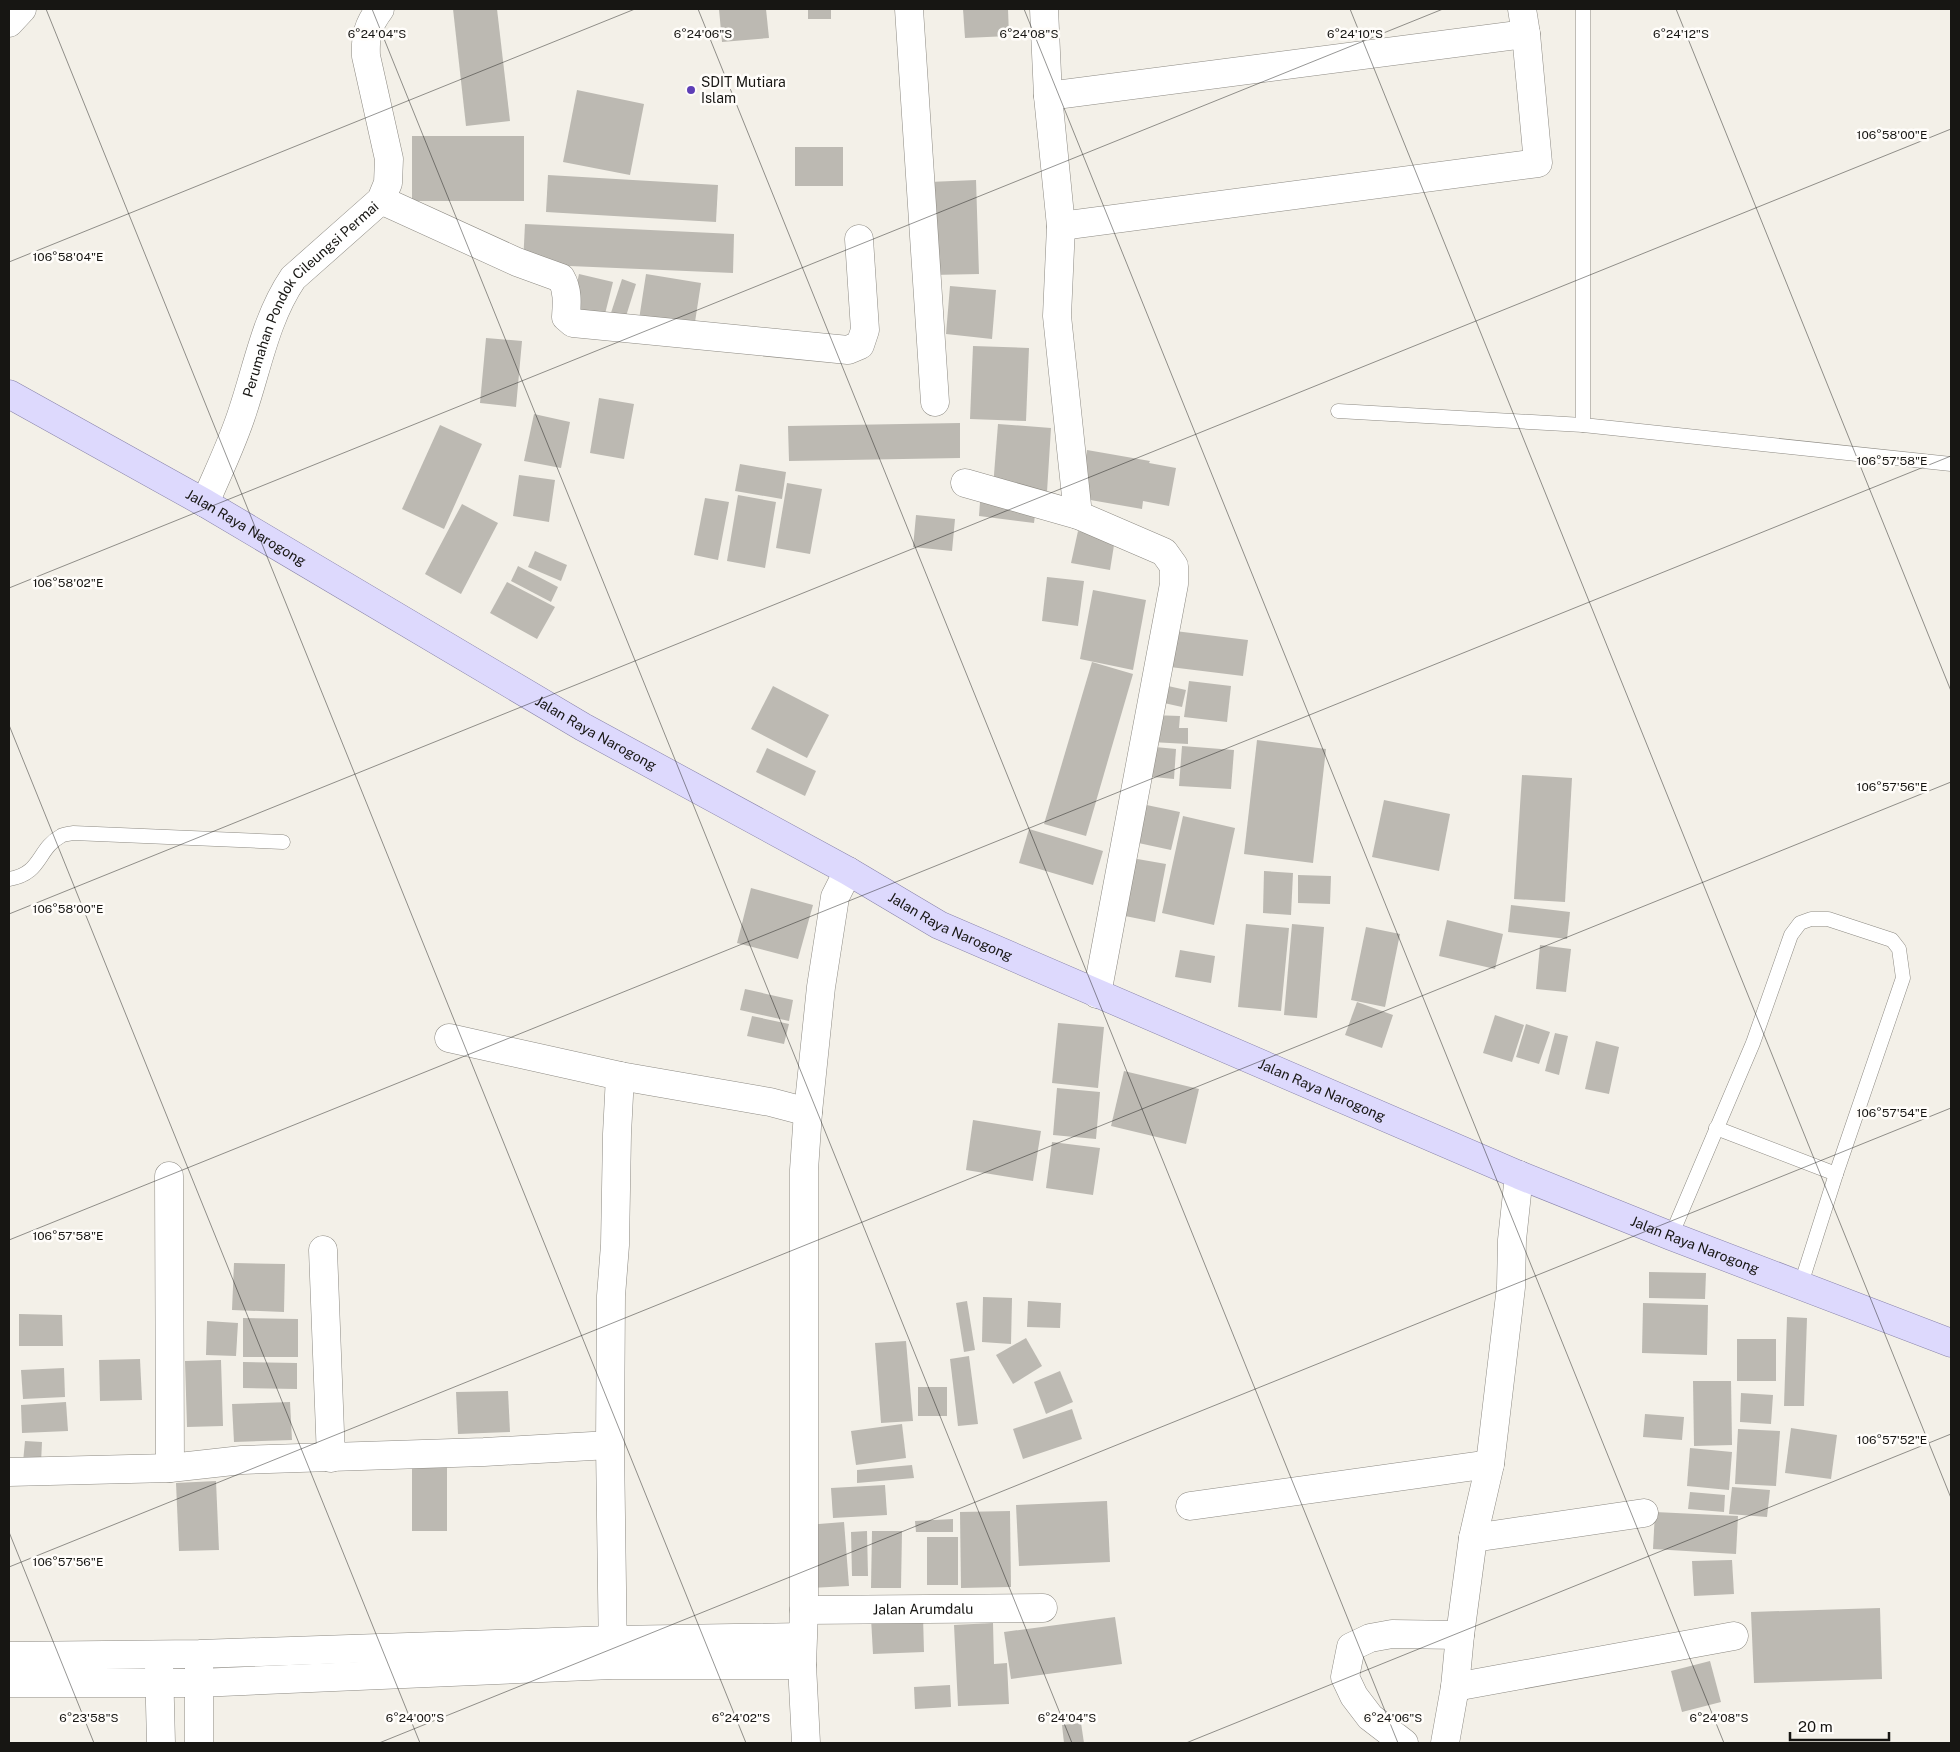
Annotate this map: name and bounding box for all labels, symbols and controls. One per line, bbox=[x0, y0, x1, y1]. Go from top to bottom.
text: 6°24'04"S bbox=[348, 27, 406, 41]
text: 6°24'06"S bbox=[674, 27, 732, 41]
text: 6°24'08"S bbox=[1000, 27, 1058, 41]
text: 6°24'10"S bbox=[1327, 27, 1383, 41]
text: 6°24'12"S bbox=[1653, 27, 1709, 41]
place label: SDIT Mutiara Islam bbox=[701, 74, 786, 106]
marker: SDIT Mutiara Islam bbox=[685, 84, 697, 96]
text: 106°58'00"E bbox=[1857, 128, 1927, 142]
street label: Perumahan Pondok Cileungsi Permai bbox=[240, 198, 382, 399]
text: 106°58'04"E bbox=[32, 250, 104, 264]
text: 106°57'58"E bbox=[1856, 454, 1928, 468]
street label: Jalan Raya Narogong bbox=[183, 486, 309, 569]
text: 106°58'02"E bbox=[33, 576, 103, 590]
street label: Jalan Raya Narogong bbox=[532, 693, 660, 774]
text: 106°57'56"E bbox=[1857, 780, 1927, 794]
street label: Jalan Raya Narogong bbox=[886, 889, 1015, 964]
text: 106°58'00"E bbox=[33, 902, 103, 916]
street label: Jalan Raya Narogong bbox=[1256, 1056, 1388, 1125]
text: 106°57'54"E bbox=[1857, 1106, 1927, 1120]
street label: Jalan Raya Narogong bbox=[1628, 1213, 1762, 1277]
text: 106°57'58"E bbox=[32, 1229, 104, 1243]
text: 106°57'52"E bbox=[1857, 1433, 1927, 1447]
text: 106°57'56"E bbox=[33, 1555, 103, 1569]
street label: Jalan Arumdalu bbox=[873, 1601, 973, 1617]
scale bar bbox=[1790, 1710, 1889, 1742]
text: 6°23'58"S bbox=[59, 1711, 119, 1725]
text: 6°24'00"S bbox=[386, 1711, 444, 1725]
text: 6°24'02"S bbox=[712, 1711, 770, 1725]
text: 6°24'04"S bbox=[1038, 1711, 1096, 1725]
text: 6°24'06"S bbox=[1364, 1711, 1422, 1725]
text: 6°24'08"S bbox=[1690, 1711, 1748, 1725]
text: 20 m bbox=[1798, 1718, 1833, 1735]

